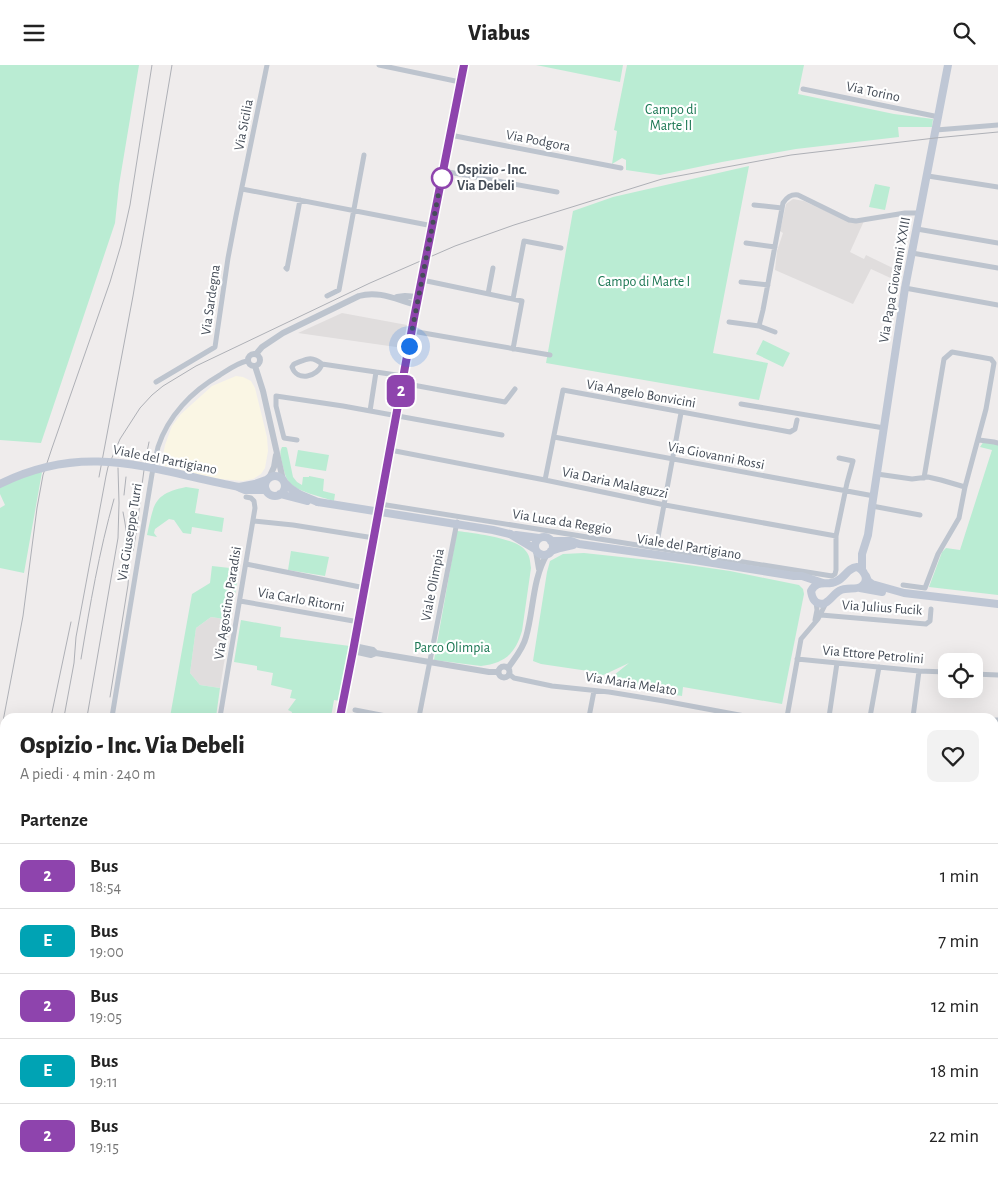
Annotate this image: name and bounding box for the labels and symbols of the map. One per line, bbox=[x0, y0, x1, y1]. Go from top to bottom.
street label: Via Torino bbox=[845, 79, 901, 105]
street label: Via Sicilia bbox=[232, 98, 256, 152]
park label: Campo di Marte II bbox=[645, 103, 697, 133]
street label: Via Podgora bbox=[505, 128, 572, 154]
place label: Ospizio - Inc. Via Debeli bbox=[457, 163, 527, 193]
marker: Ospizio - Inc. Via Debeli bbox=[431, 167, 453, 189]
street label: Via Papa Giovanni XXIII bbox=[877, 216, 913, 344]
street label: Via Sardegna bbox=[199, 263, 223, 336]
park label: Campo di Marte I bbox=[598, 275, 690, 289]
your location bbox=[397, 334, 422, 359]
line badge: 2 bbox=[385, 375, 417, 407]
street label: Via Angelo Bonvicini bbox=[585, 377, 697, 411]
street label: Via Giovanni Rossi bbox=[666, 440, 766, 472]
street label: Viale del Partigiano bbox=[112, 443, 218, 477]
street label: Via Daria Malaguzzi bbox=[561, 465, 669, 501]
street label: Via Giuseppe Turri bbox=[115, 482, 145, 582]
street label: Via Luca da Reggio bbox=[511, 507, 613, 537]
street label: Viale del Partigiano bbox=[636, 532, 742, 562]
street label: Via Agostino Paradisi bbox=[212, 545, 244, 661]
street label: Viale Olimpia bbox=[419, 547, 447, 623]
street label: Via Carlo Ritorni bbox=[256, 585, 346, 615]
street label: Via Julius Fucik bbox=[841, 598, 923, 618]
park label: Parco Olimpia bbox=[414, 641, 491, 655]
street label: Via Ettore Petrolini bbox=[822, 644, 924, 666]
street label: Via Maria Melato bbox=[584, 670, 678, 698]

